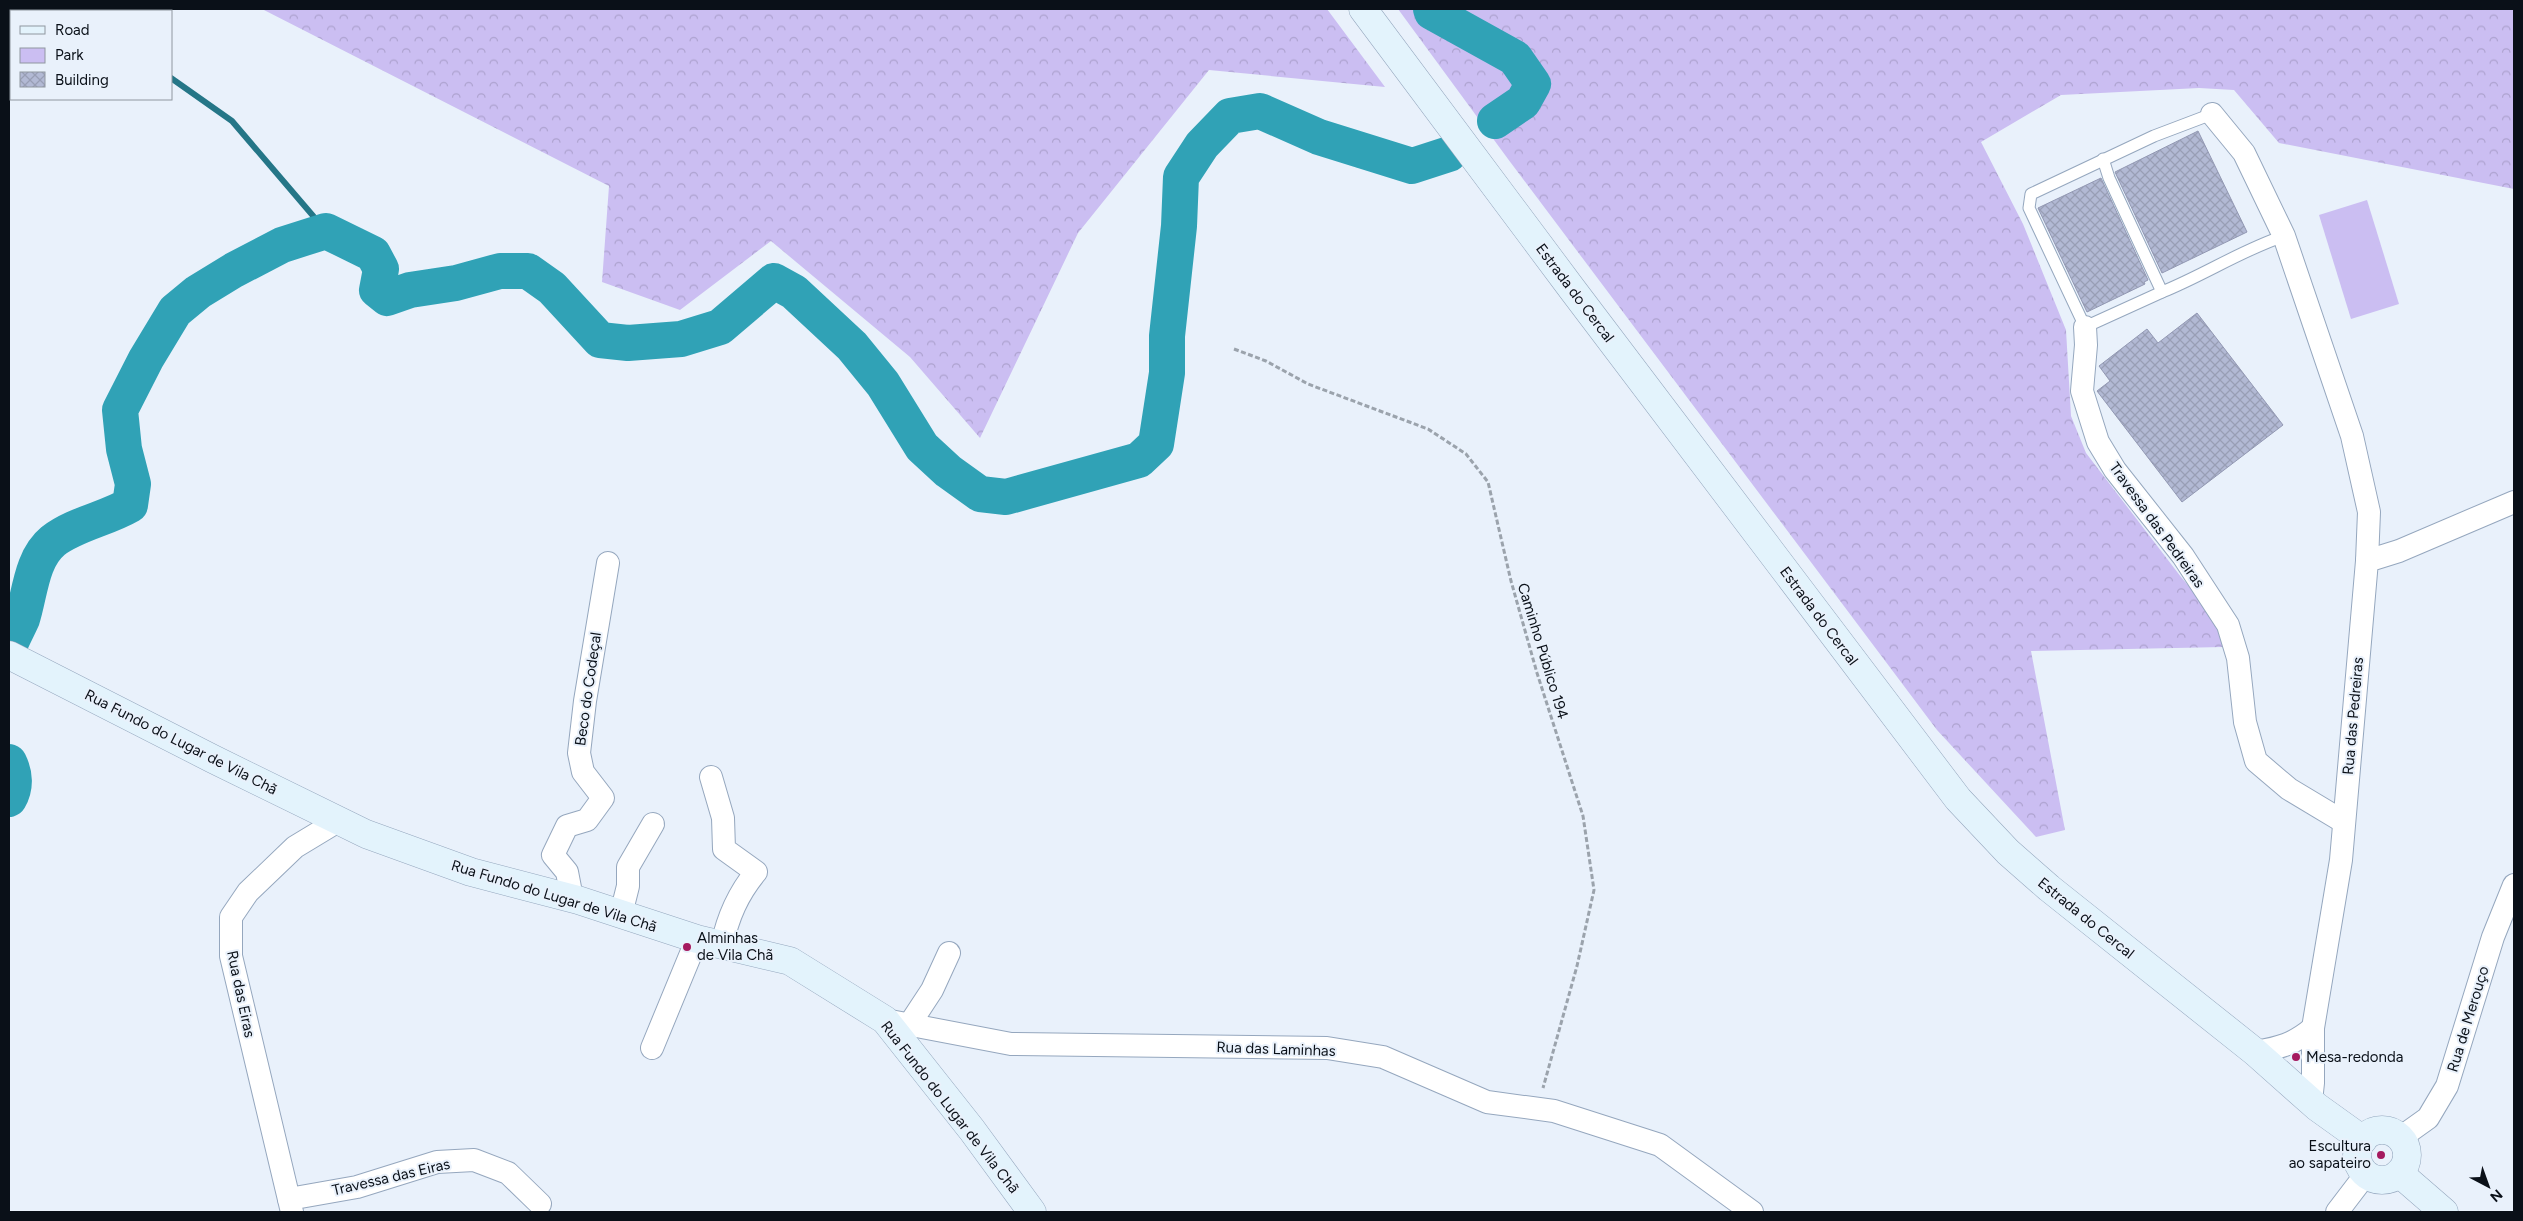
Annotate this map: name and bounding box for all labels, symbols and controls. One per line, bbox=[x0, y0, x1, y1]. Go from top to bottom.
legend bbox=[10, 10, 172, 100]
text: Road bbox=[55, 21, 90, 39]
text: Park bbox=[55, 46, 84, 64]
text: Building bbox=[55, 71, 109, 89]
street label: Estrada do Cercal bbox=[1532, 240, 1618, 346]
street label: Travessa das Pedreiras bbox=[2106, 459, 2208, 591]
street label: Estrada do Cercal bbox=[1776, 563, 1862, 669]
street label: Caminho Público 194 bbox=[1514, 581, 1572, 721]
street label: Beco do Codeçal bbox=[571, 631, 605, 747]
street label: Rua das Pedreiras bbox=[2339, 656, 2367, 776]
street label: Rua Fundo do Lugar de Vila Chã bbox=[82, 685, 280, 799]
street label: Rua Fundo do Lugar de Vila Chã bbox=[449, 856, 659, 936]
street label: Estrada do Cercal bbox=[2034, 874, 2138, 962]
place label: Alminhas de Vila Chã bbox=[697, 929, 773, 964]
marker: Alminhas de Vila Chã bbox=[681, 941, 693, 953]
street label: Rua das Eiras bbox=[223, 949, 259, 1039]
street label: Rua de Merouço bbox=[2443, 964, 2493, 1074]
street label: Rua Fundo do Lugar de Vila Chã bbox=[877, 1017, 1023, 1197]
street label: Rua das Laminhas bbox=[1216, 1038, 1336, 1060]
place label: Mesa-redonda bbox=[2306, 1048, 2403, 1066]
marker: Mesa-redonda bbox=[2290, 1051, 2302, 1063]
place label: Escultura ao sapateiro bbox=[2289, 1137, 2371, 1172]
marker: Escultura ao sapateiro bbox=[2375, 1149, 2387, 1161]
street label: Travessa das Eiras bbox=[330, 1155, 452, 1199]
north arrow bbox=[2463, 1161, 2513, 1211]
text: N bbox=[2487, 1185, 2506, 1205]

